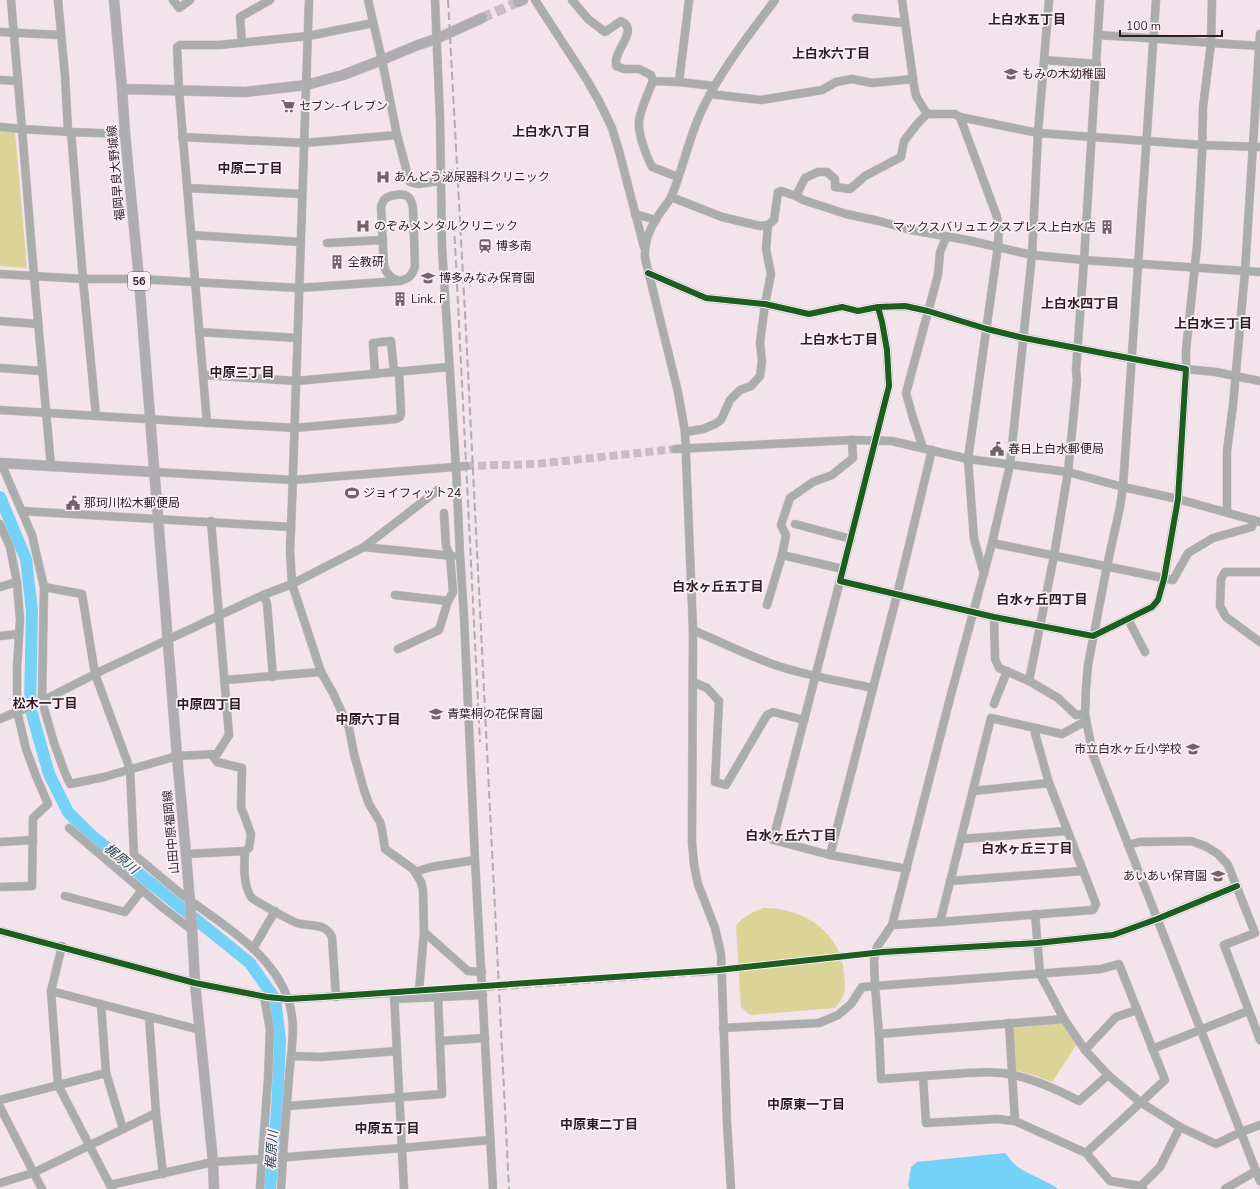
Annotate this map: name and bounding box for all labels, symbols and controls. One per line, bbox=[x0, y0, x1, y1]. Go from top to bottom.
district label: 上白水五丁目 bbox=[988, 11, 1066, 29]
scale bar bbox=[1120, 12, 1222, 38]
text: 100 m bbox=[1126, 18, 1161, 34]
district label: 上白水六丁目 bbox=[792, 45, 870, 63]
school or university icon: もみの木幼稚園 bbox=[1003, 66, 1019, 82]
place label: もみの木幼稚園 bbox=[1022, 66, 1106, 82]
supermarket icon: セブン-イレブン bbox=[280, 98, 296, 114]
place label: セブン-イレブン bbox=[299, 98, 388, 114]
district label: 上白水八丁目 bbox=[512, 123, 590, 141]
street label: 福岡早良大野城線 bbox=[104, 124, 128, 222]
district label: 中原二丁目 bbox=[217, 160, 283, 178]
hospital icon: あんどう泌尿器科クリニック bbox=[375, 169, 391, 185]
place label: あんどう泌尿器科クリニック bbox=[394, 169, 550, 185]
hospital icon: のぞみメンタルクリニック bbox=[355, 218, 371, 234]
place label: のぞみメンタルクリニック bbox=[374, 218, 518, 234]
place label: マックスバリュエクスプレス上白水店 bbox=[893, 219, 1096, 235]
building icon: マックスバリュエクスプレス上白水店 bbox=[1099, 219, 1115, 235]
station icon: 博多南 bbox=[477, 238, 493, 254]
place label: 博多南 bbox=[496, 238, 532, 254]
building icon: 全教研 bbox=[329, 254, 345, 270]
place label: 全教研 bbox=[348, 254, 384, 270]
school or university icon: 博多みなみ保育園 bbox=[420, 270, 436, 286]
place label: 博多みなみ保育園 bbox=[439, 270, 535, 286]
road number: 56 bbox=[128, 272, 150, 290]
building icon: Link. F bbox=[392, 291, 408, 307]
place label: Link. F bbox=[411, 291, 446, 307]
district label: 上白水四丁目 bbox=[1041, 295, 1119, 313]
district label: 上白水三丁目 bbox=[1174, 315, 1252, 333]
district label: 上白水七丁目 bbox=[800, 331, 878, 349]
district label: 中原三丁目 bbox=[209, 364, 275, 382]
public building icon: 春日上白水郵便局 bbox=[989, 441, 1005, 457]
place label: 春日上白水郵便局 bbox=[1008, 441, 1104, 457]
sports icon: ジョイフィット24 bbox=[344, 485, 360, 501]
place label: ジョイフィット24 bbox=[363, 485, 461, 501]
public building icon: 那珂川松木郵便局 bbox=[65, 495, 81, 511]
place label: 那珂川松木郵便局 bbox=[84, 495, 180, 511]
district label: 白水ヶ丘五丁目 bbox=[672, 578, 764, 596]
district label: 白水ヶ丘四丁目 bbox=[996, 591, 1088, 609]
district label: 松木一丁目 bbox=[12, 695, 78, 713]
district label: 中原四丁目 bbox=[176, 696, 242, 714]
school or university icon: 青葉桐の花保育園 bbox=[428, 706, 444, 722]
place label: 青葉桐の花保育園 bbox=[447, 706, 543, 722]
district label: 中原六丁目 bbox=[335, 711, 401, 729]
place label: 市立白水ヶ丘小学校 bbox=[1074, 741, 1182, 757]
school or university icon: 市立白水ヶ丘小学校 bbox=[1185, 741, 1201, 757]
street label: 山田中原福岡線 bbox=[159, 789, 183, 875]
district label: 白水ヶ丘六丁目 bbox=[745, 827, 837, 845]
water label: 梶原川 bbox=[100, 840, 143, 880]
district label: 白水ヶ丘三丁目 bbox=[981, 840, 1073, 858]
place label: あいあい保育園 bbox=[1123, 868, 1207, 884]
school or university icon: あいあい保育園 bbox=[1210, 868, 1226, 884]
district label: 中原東一丁目 bbox=[767, 1096, 845, 1114]
district label: 中原東二丁目 bbox=[560, 1116, 638, 1134]
district label: 中原五丁目 bbox=[354, 1120, 420, 1138]
water label: 梶原川 bbox=[262, 1128, 282, 1170]

